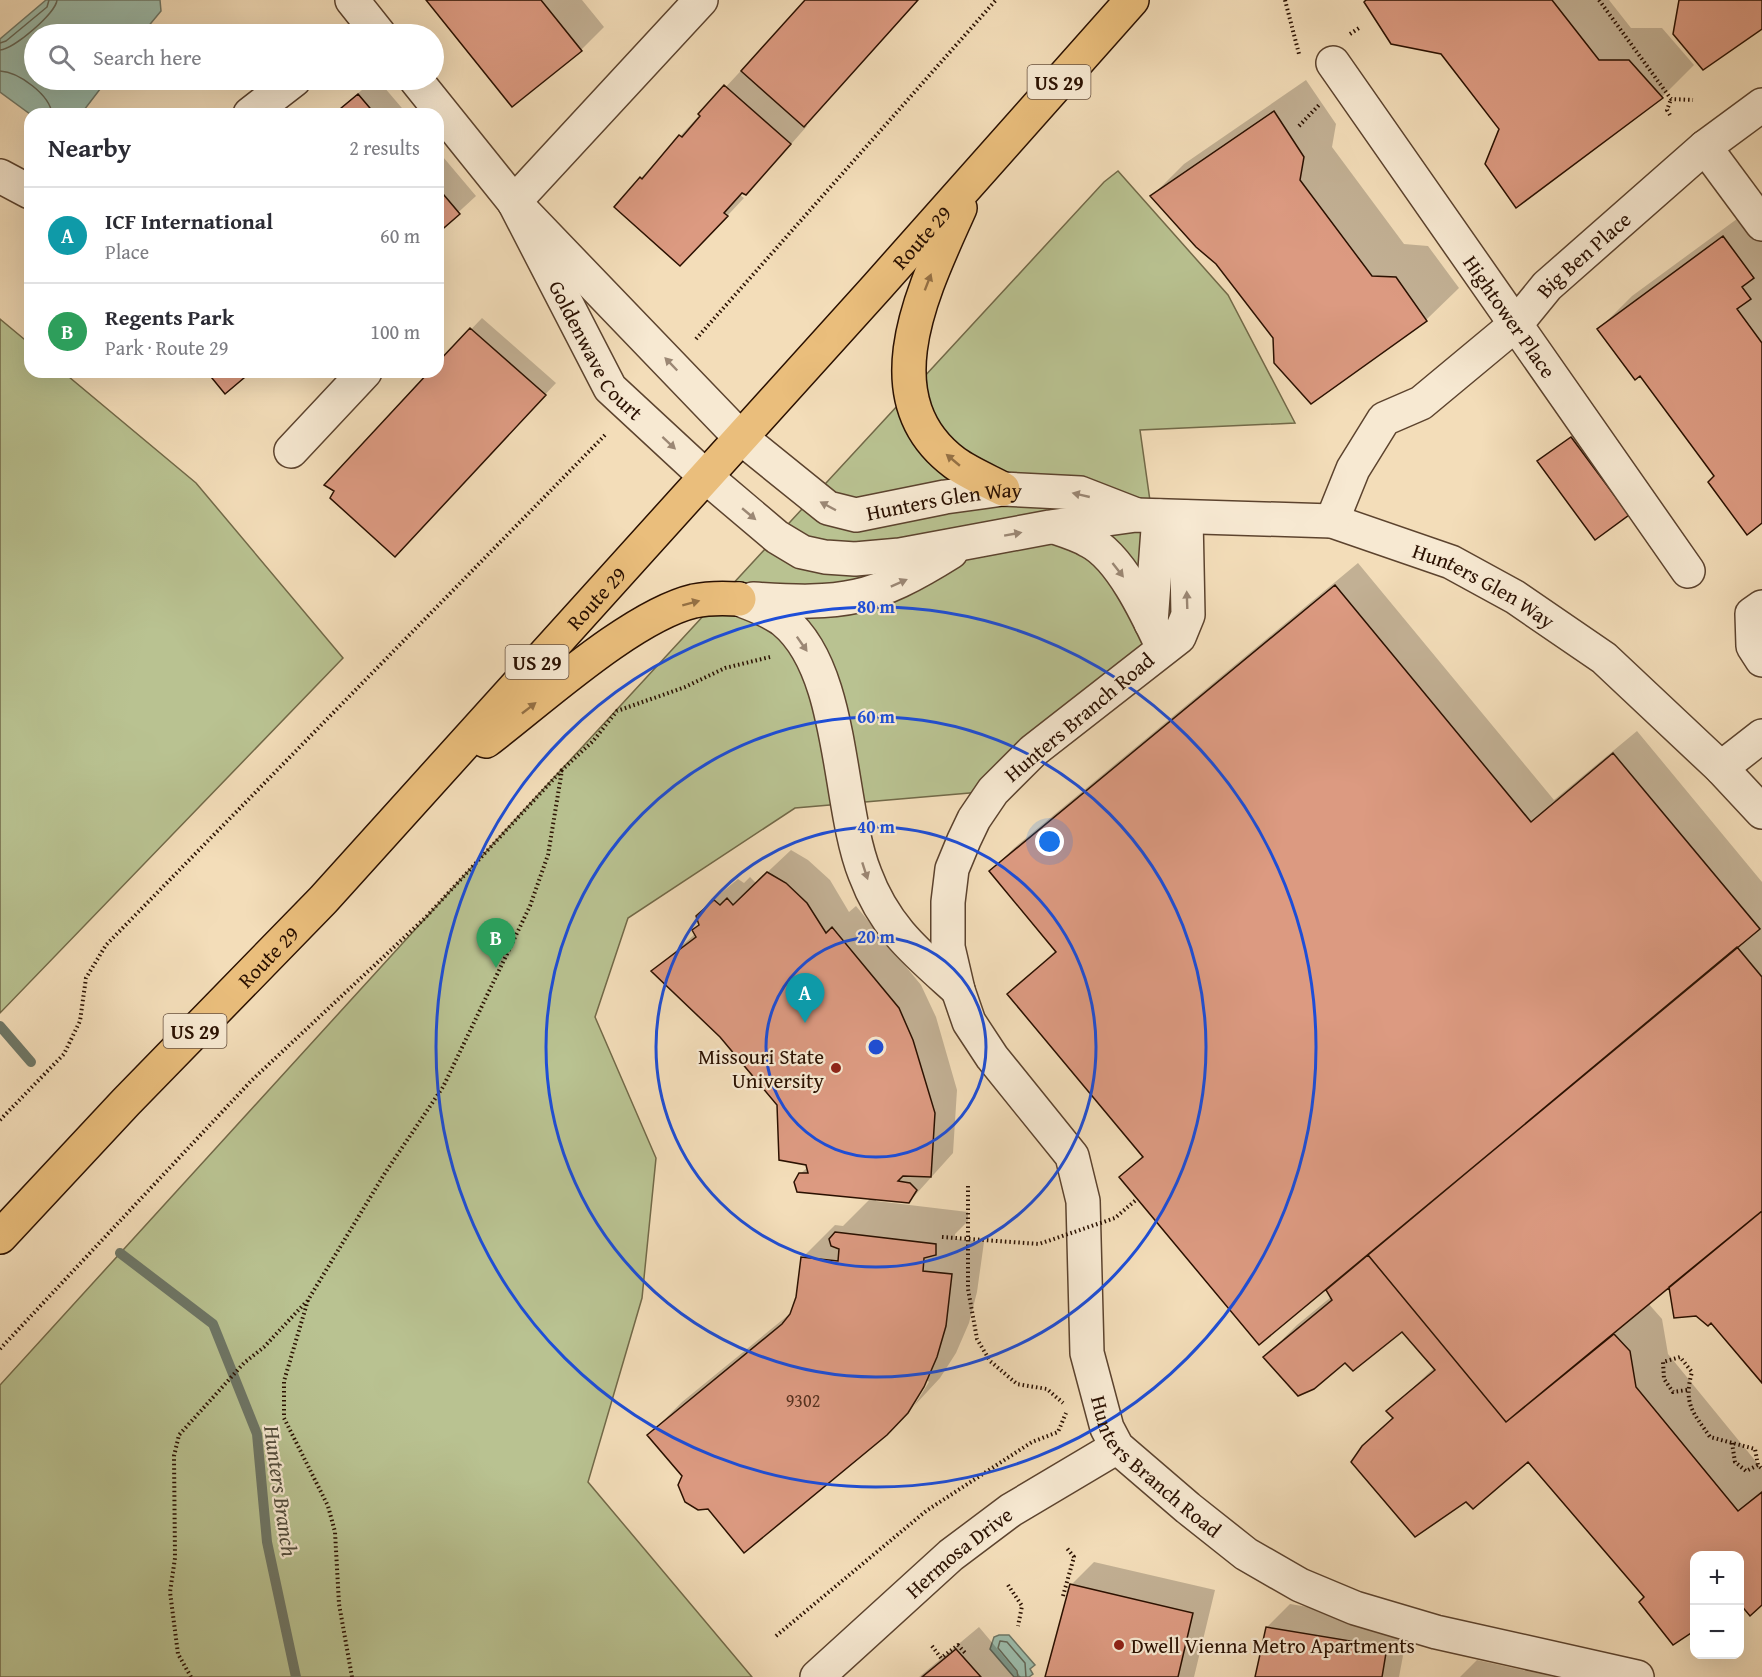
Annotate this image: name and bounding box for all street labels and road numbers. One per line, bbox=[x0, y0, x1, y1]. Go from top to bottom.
road number: US 29 bbox=[1028, 65, 1090, 99]
street label: Route 29 bbox=[885, 198, 958, 276]
street label: Big Ben Place bbox=[1528, 204, 1638, 304]
street label: Hightower Place bbox=[1456, 248, 1564, 384]
street label: Goldenwave Court bbox=[541, 275, 651, 427]
street label: Hunters Glen Way bbox=[863, 473, 1024, 528]
street label: Hunters Glen Way bbox=[1409, 534, 1562, 636]
street label: Route 29 bbox=[559, 559, 633, 637]
street label: Hunters Branch Road bbox=[997, 644, 1161, 789]
road number: US 29 bbox=[506, 645, 568, 679]
street label: Route 29 bbox=[230, 918, 306, 995]
road number: US 29 bbox=[164, 1014, 226, 1048]
street label: Hunters Branch Road bbox=[1083, 1392, 1229, 1545]
street label: Hermosa Drive bbox=[898, 1499, 1019, 1605]

